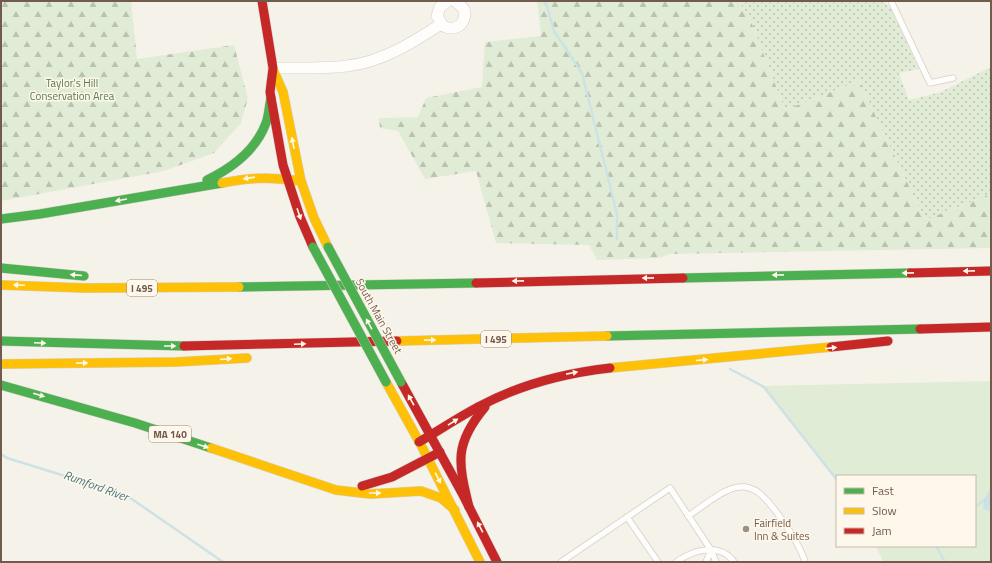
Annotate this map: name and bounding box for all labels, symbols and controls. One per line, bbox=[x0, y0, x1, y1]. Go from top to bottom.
park label: Taylor's Hill Conservation Area bbox=[30, 75, 115, 104]
one-way arrow bbox=[290, 137, 296, 149]
one-way arrow bbox=[243, 175, 255, 181]
one-way arrow bbox=[115, 197, 127, 203]
one-way arrow bbox=[296, 208, 302, 220]
one-way arrow bbox=[963, 268, 975, 275]
one-way arrow bbox=[902, 269, 914, 276]
one-way arrow bbox=[69, 271, 82, 278]
one-way arrow bbox=[772, 272, 784, 279]
one-way arrow bbox=[641, 275, 654, 281]
street label: South Main Street bbox=[352, 276, 406, 357]
one-way arrow bbox=[511, 278, 524, 284]
road number: I 495 bbox=[127, 280, 157, 296]
one-way arrow bbox=[13, 282, 25, 289]
one-way arrow bbox=[366, 318, 373, 329]
road number: I 495 bbox=[481, 331, 511, 347]
one-way arrow bbox=[424, 337, 437, 343]
one-way arrow bbox=[34, 340, 46, 347]
one-way arrow bbox=[294, 340, 306, 347]
one-way arrow bbox=[164, 343, 177, 349]
one-way arrow bbox=[825, 344, 837, 351]
one-way arrow bbox=[220, 356, 232, 363]
one-way arrow bbox=[695, 356, 708, 363]
one-way arrow bbox=[76, 360, 89, 366]
one-way arrow bbox=[566, 370, 578, 376]
one-way arrow bbox=[33, 392, 45, 398]
one-way arrow bbox=[408, 395, 415, 406]
one-way arrow bbox=[447, 419, 459, 426]
road number: MA 140 bbox=[149, 426, 191, 442]
one-way arrow bbox=[197, 443, 209, 449]
water label: Rumford River bbox=[61, 465, 133, 507]
one-way arrow bbox=[435, 472, 441, 484]
legend bbox=[836, 475, 976, 547]
text: Fast bbox=[872, 481, 895, 500]
one-way arrow bbox=[369, 490, 382, 496]
text: Slow bbox=[872, 501, 897, 520]
place label: Fairfield Inn & Suites bbox=[754, 515, 810, 544]
one-way arrow bbox=[477, 521, 483, 533]
text: Jam bbox=[872, 521, 892, 540]
marker: Fairfield Inn & Suites bbox=[741, 524, 751, 534]

